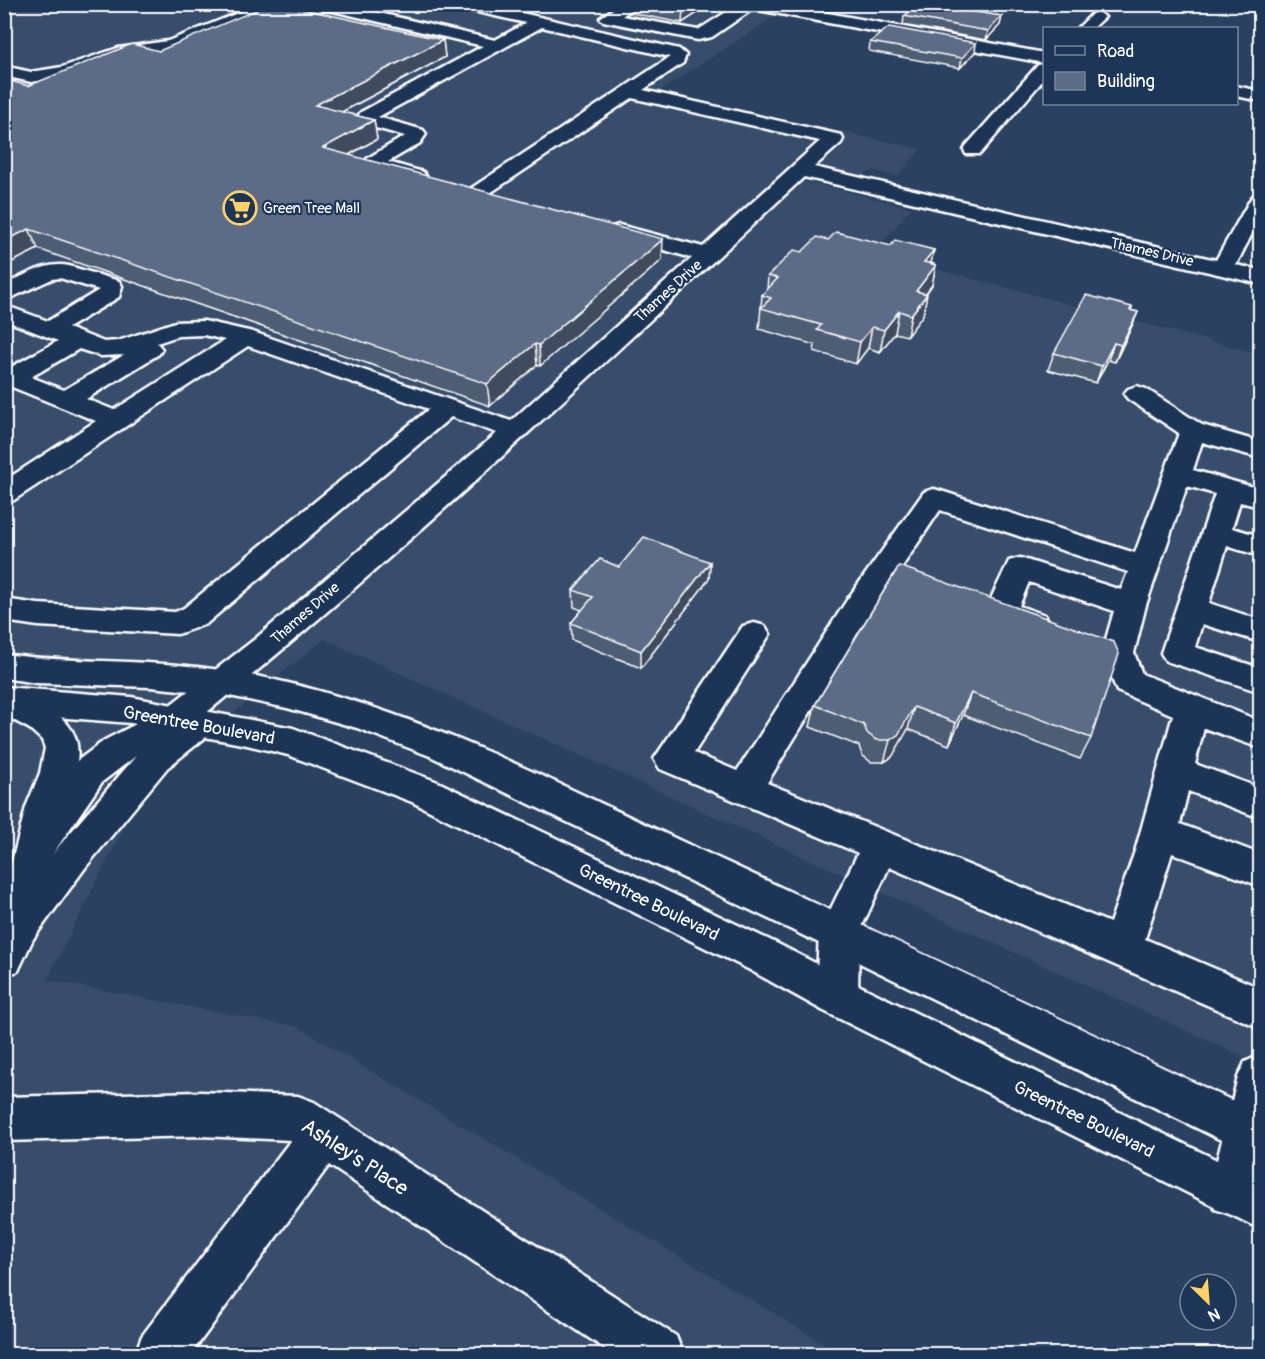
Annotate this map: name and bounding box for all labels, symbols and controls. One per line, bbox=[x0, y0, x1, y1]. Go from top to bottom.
legend bbox=[1043, 27, 1238, 105]
text: Road bbox=[1097, 40, 1134, 63]
text: Building bbox=[1097, 70, 1155, 93]
supermarket icon: Green Tree Mall bbox=[222, 190, 258, 226]
place label: Green Tree Mall bbox=[263, 199, 360, 218]
street label: Thames Drive bbox=[1108, 234, 1196, 271]
street label: Thames Drive bbox=[630, 255, 707, 327]
street label: Thames Drive bbox=[267, 578, 344, 648]
street label: Greentree Boulevard bbox=[121, 701, 277, 750]
street label: Greentree Boulevard bbox=[575, 858, 723, 946]
street label: Greentree Boulevard bbox=[1010, 1075, 1158, 1163]
street label: Ashley's Place bbox=[296, 1113, 414, 1202]
north arrow bbox=[1178, 1272, 1238, 1332]
text: N bbox=[1205, 1303, 1223, 1326]

